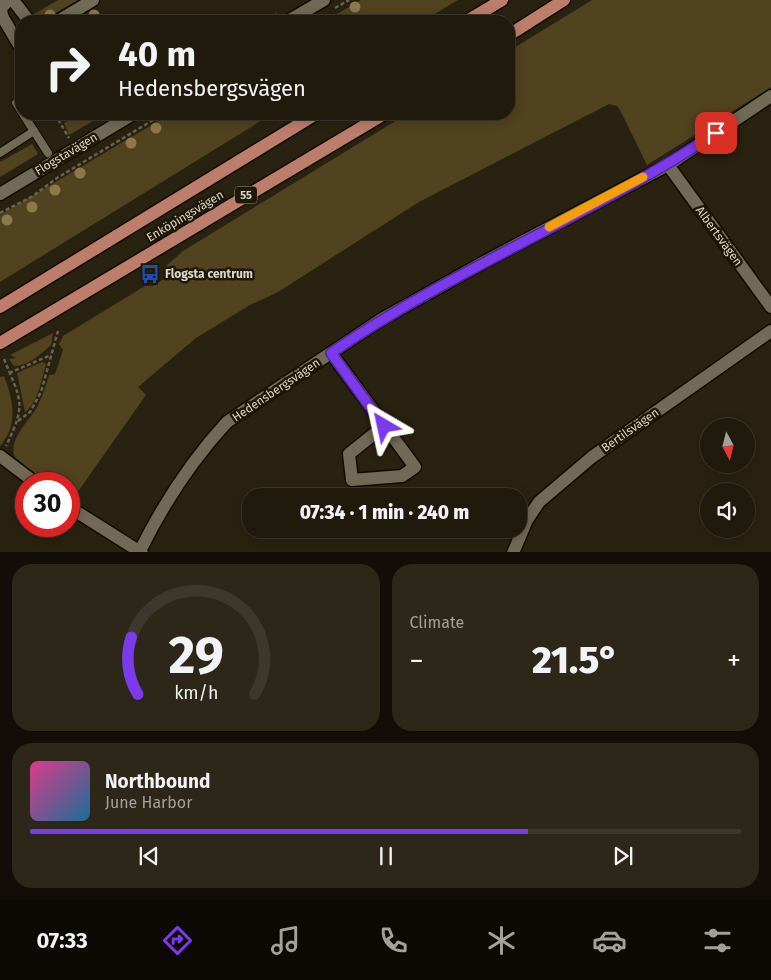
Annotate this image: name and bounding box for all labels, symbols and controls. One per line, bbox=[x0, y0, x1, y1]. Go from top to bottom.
text: 40 m bbox=[118, 33, 196, 75]
icon: right bbox=[35, 35, 100, 100]
text: Hedensbergsvägen bbox=[118, 75, 306, 102]
pin bbox=[695, 112, 737, 154]
icon: arrive bbox=[702, 119, 730, 147]
street label: Flogstavägen bbox=[32, 130, 100, 178]
road number: 55 bbox=[235, 186, 257, 204]
street label: Enköpingsvägen bbox=[144, 188, 226, 244]
street label: Albertsvägen bbox=[693, 204, 745, 268]
bus stop icon: Flogsta centrum bbox=[139, 263, 161, 285]
place label: Flogsta centrum bbox=[165, 267, 253, 281]
street label: Hedensbergsvägen bbox=[230, 356, 322, 424]
position arrow bbox=[357, 399, 409, 451]
street label: Bertilsvägen bbox=[599, 405, 661, 455]
north arrow bbox=[700, 418, 755, 472]
map controls bbox=[700, 418, 755, 538]
speed limit sign: 30 bbox=[15, 472, 80, 537]
button: sound bbox=[700, 483, 755, 538]
text: 07:34 · 1 min · 240 m bbox=[300, 501, 469, 524]
text: Climate bbox=[410, 613, 464, 632]
text: 29 bbox=[168, 624, 223, 687]
text: 21.5° bbox=[532, 637, 619, 683]
text: − bbox=[410, 644, 424, 677]
text: + bbox=[727, 644, 741, 677]
text: km/h bbox=[174, 682, 218, 704]
text: Northbound bbox=[105, 770, 210, 793]
text: June Harbor bbox=[105, 793, 192, 812]
icon: previous bbox=[135, 842, 163, 870]
icon: pause bbox=[372, 842, 400, 870]
icon: next bbox=[609, 842, 637, 870]
icon: directions bbox=[160, 923, 195, 958]
icon: music bbox=[268, 923, 303, 958]
icon: phone bbox=[376, 923, 411, 958]
icon: climate bbox=[484, 923, 519, 958]
icon: car bbox=[592, 923, 627, 958]
icon: filters bbox=[700, 923, 735, 958]
text: 07:33 bbox=[36, 927, 88, 954]

